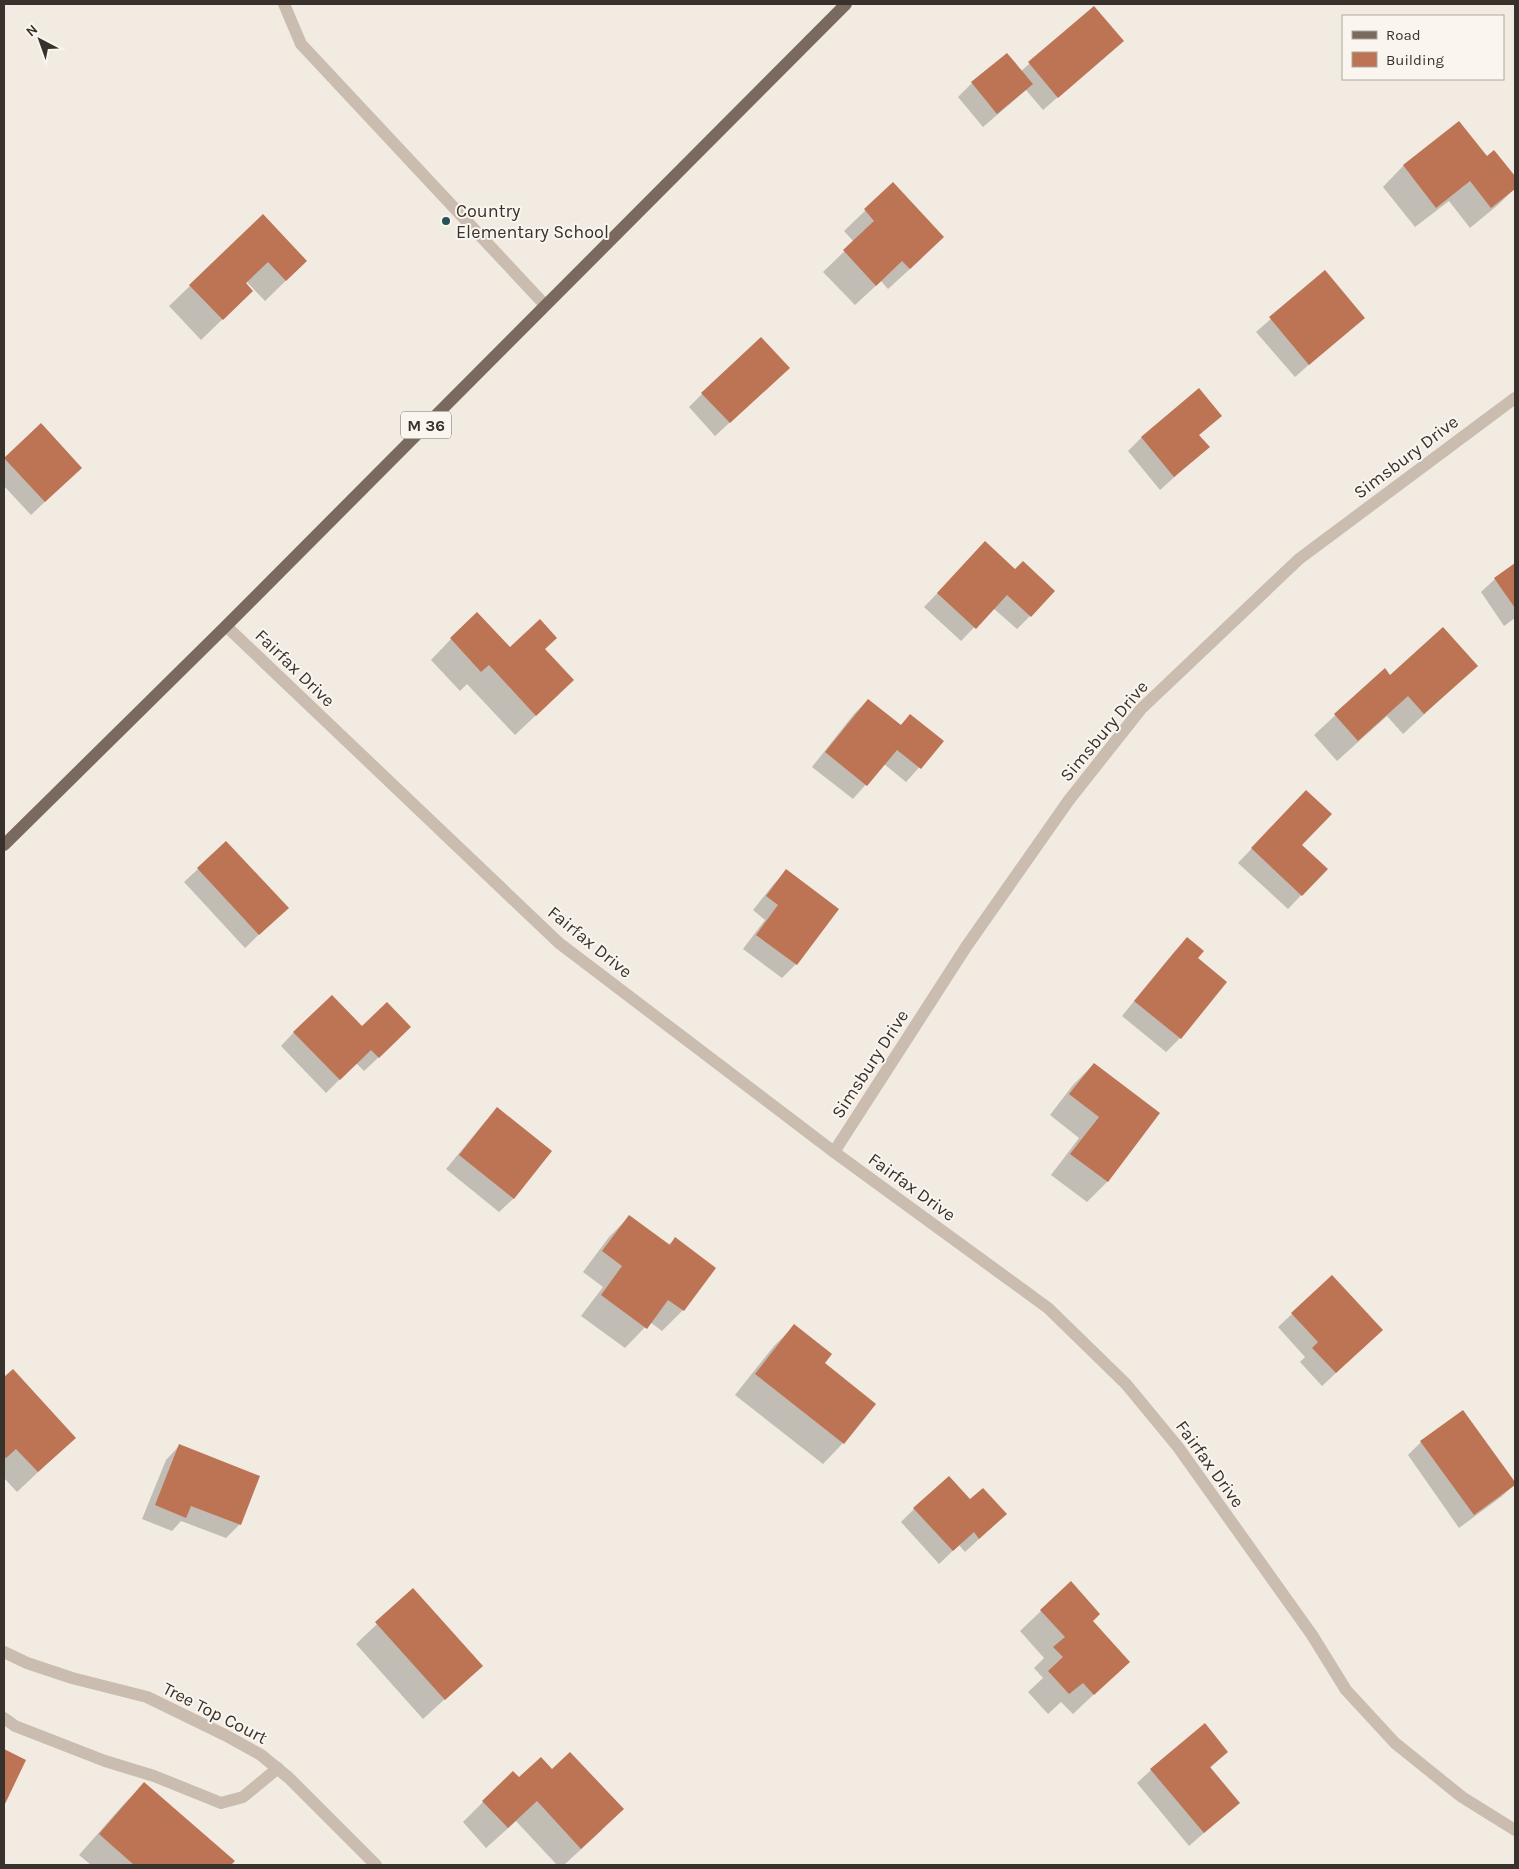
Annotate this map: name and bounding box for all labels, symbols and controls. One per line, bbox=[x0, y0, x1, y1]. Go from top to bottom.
north arrow bbox=[15, 15, 65, 65]
legend bbox=[1342, 15, 1504, 80]
text: N bbox=[22, 21, 41, 40]
text: Road bbox=[1386, 26, 1421, 44]
text: Building bbox=[1386, 51, 1444, 69]
place label: Country Elementary School bbox=[456, 200, 609, 243]
marker: Country Elementary School bbox=[440, 215, 452, 227]
street label: Simsbury Drive bbox=[1349, 411, 1463, 503]
road number: M 36 bbox=[401, 412, 451, 438]
street label: Fairfax Drive bbox=[251, 625, 339, 711]
street label: Simsbury Drive bbox=[1055, 676, 1153, 786]
street label: Fairfax Drive bbox=[543, 901, 637, 983]
street label: Simsbury Drive bbox=[827, 1005, 913, 1123]
street label: Fairfax Drive bbox=[864, 1148, 960, 1226]
street label: Fairfax Drive bbox=[1171, 1416, 1249, 1512]
street label: Tree Top Court bbox=[159, 1677, 271, 1749]

